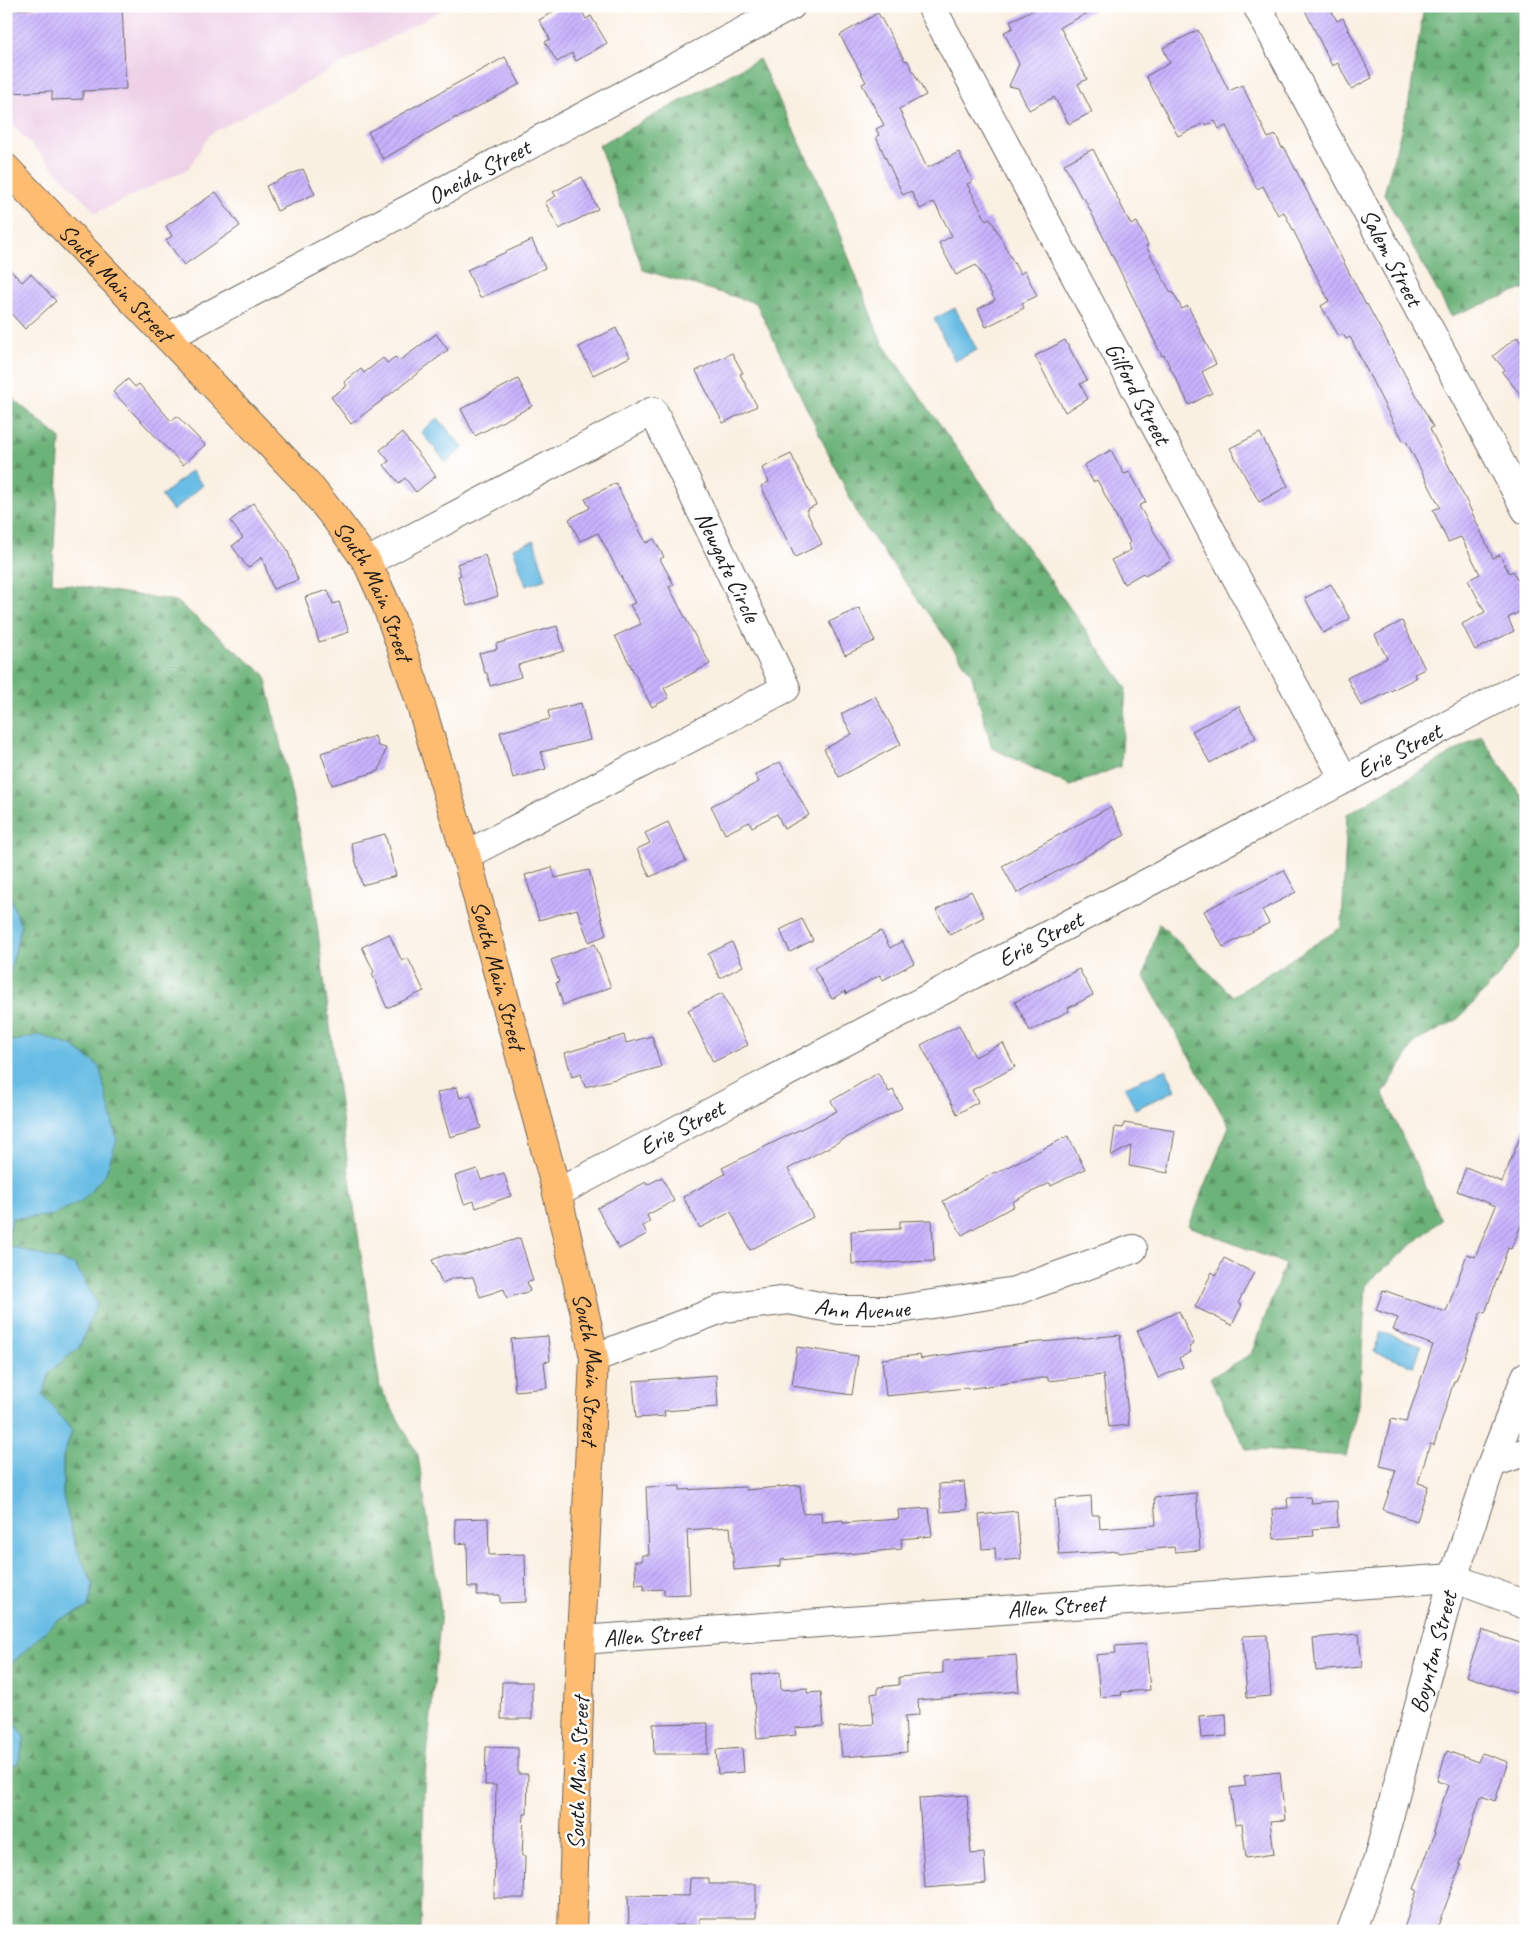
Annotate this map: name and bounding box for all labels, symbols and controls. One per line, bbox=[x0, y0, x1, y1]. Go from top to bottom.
street label: Oneida Street bbox=[422, 131, 537, 211]
street label: Salem Street bbox=[1353, 204, 1430, 313]
street label: South Main Street bbox=[52, 217, 182, 351]
street label: Gilford Street bbox=[1098, 337, 1178, 451]
street label: Newgate Circle bbox=[688, 506, 768, 629]
street label: South Main Street bbox=[327, 515, 421, 668]
street label: Erie Street bbox=[1351, 715, 1448, 785]
street label: South Main Street bbox=[464, 897, 534, 1056]
street label: Erie Street bbox=[993, 904, 1090, 974]
street label: Erie Street bbox=[634, 1092, 731, 1162]
street label: South Main Street bbox=[566, 1290, 610, 1449]
street label: Ann Avenue bbox=[812, 1291, 914, 1325]
street label: Boynton Street bbox=[1403, 1586, 1464, 1716]
street label: Allen Street bbox=[1006, 1588, 1108, 1625]
street label: Allen Street bbox=[602, 1616, 704, 1653]
street label: South Main Street bbox=[560, 1693, 596, 1850]

